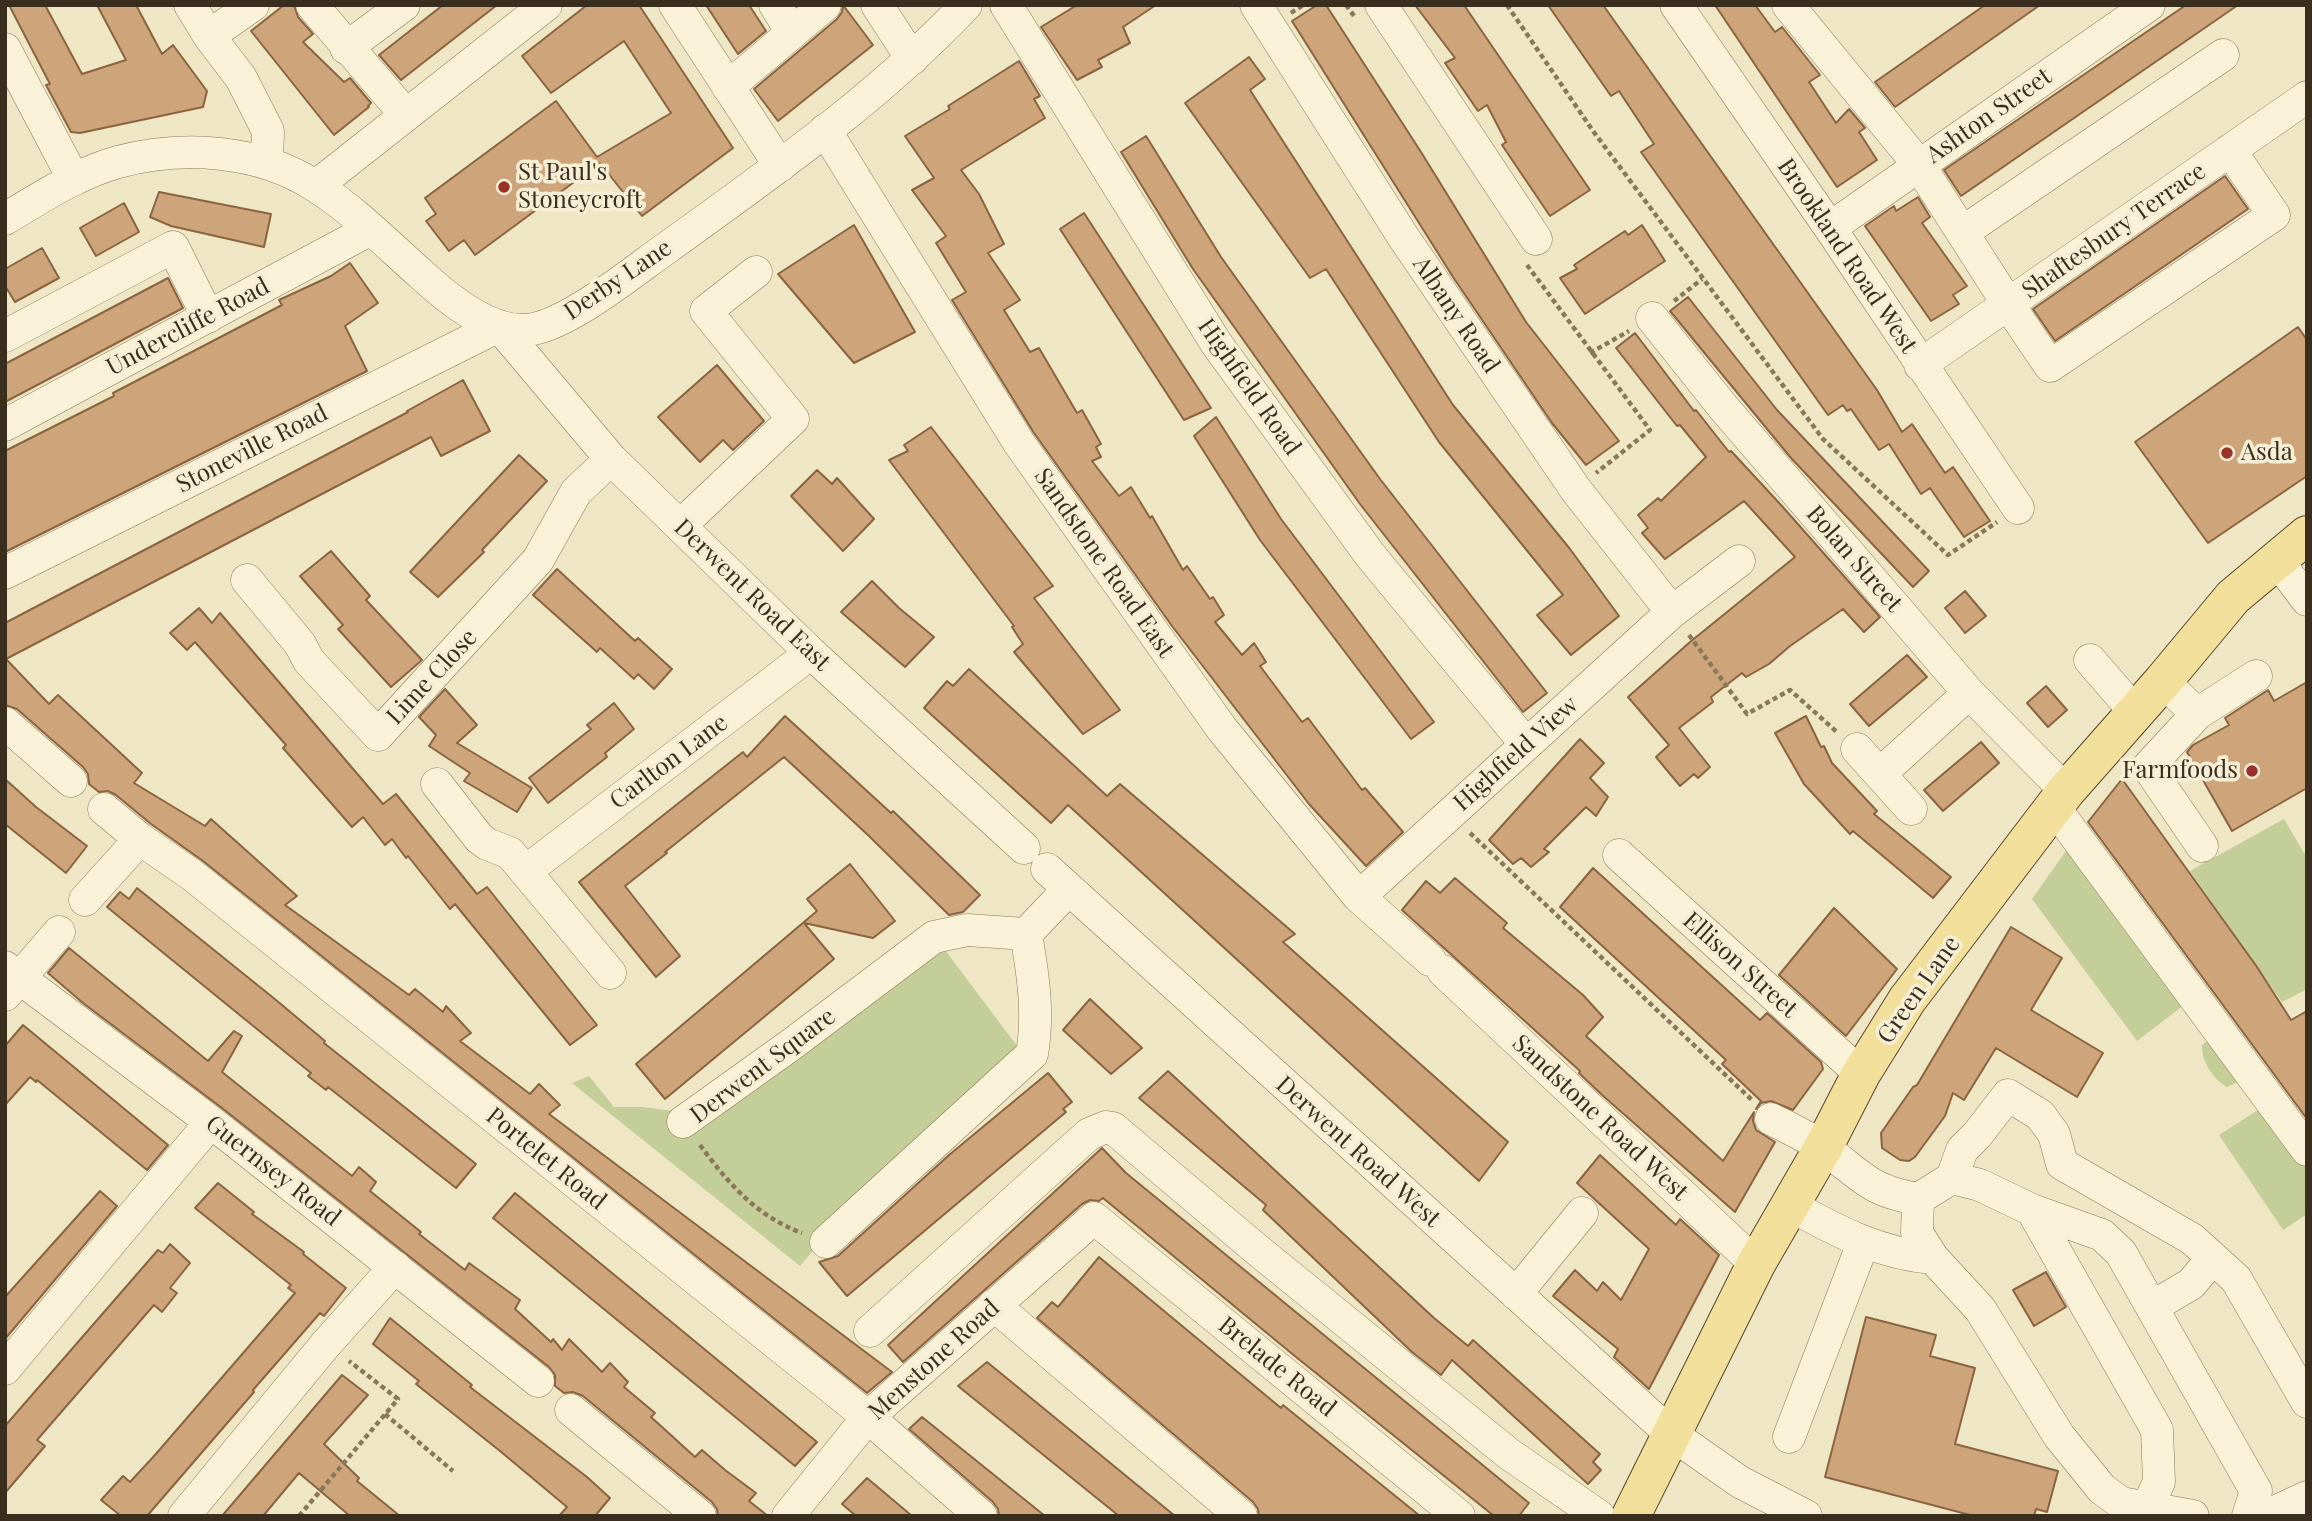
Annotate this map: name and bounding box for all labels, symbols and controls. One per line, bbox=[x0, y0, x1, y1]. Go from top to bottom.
street label: Ashton Street bbox=[1921, 62, 2057, 170]
street label: Brookland Road West bbox=[1771, 153, 1923, 359]
street label: Shaftesbury Terrace bbox=[2017, 157, 2211, 305]
place label: St Paul's Stoneycroft bbox=[518, 159, 642, 215]
marker: St Paul's Stoneycroft bbox=[496, 179, 512, 195]
street label: Derby Lane bbox=[559, 234, 677, 326]
street label: Albany Road bbox=[1407, 251, 1505, 379]
street label: Undercliffe Road bbox=[102, 272, 274, 382]
street label: Highfield Road bbox=[1191, 313, 1307, 461]
street label: Stoneville Road bbox=[172, 398, 332, 500]
place label: Asda bbox=[2241, 439, 2293, 467]
marker: Asda bbox=[2219, 445, 2235, 461]
street label: Sandstone Road East bbox=[1028, 463, 1180, 663]
street label: Bolan Street bbox=[1800, 500, 1908, 618]
street label: Derwent Road East bbox=[668, 513, 836, 677]
street label: Lime Close bbox=[381, 623, 483, 731]
street label: Highfield View bbox=[1448, 691, 1584, 817]
street label: Carlton Lane bbox=[604, 708, 734, 816]
place label: Farmfoods bbox=[2122, 757, 2238, 785]
marker: Farmfoods bbox=[2244, 763, 2260, 779]
street label: Ellison Street bbox=[1677, 906, 1803, 1024]
street label: Green Lane bbox=[1872, 931, 1966, 1049]
street label: Derwent Square bbox=[685, 1002, 841, 1130]
street label: Sandstone Road West bbox=[1506, 1029, 1694, 1207]
street label: Derwent Road West bbox=[1270, 1071, 1446, 1233]
street label: Portelet Road bbox=[480, 1102, 612, 1216]
street label: Guernsey Road bbox=[200, 1109, 346, 1233]
street label: Menstone Road bbox=[863, 1294, 1005, 1426]
street label: Brelade Road bbox=[1213, 1311, 1341, 1423]

